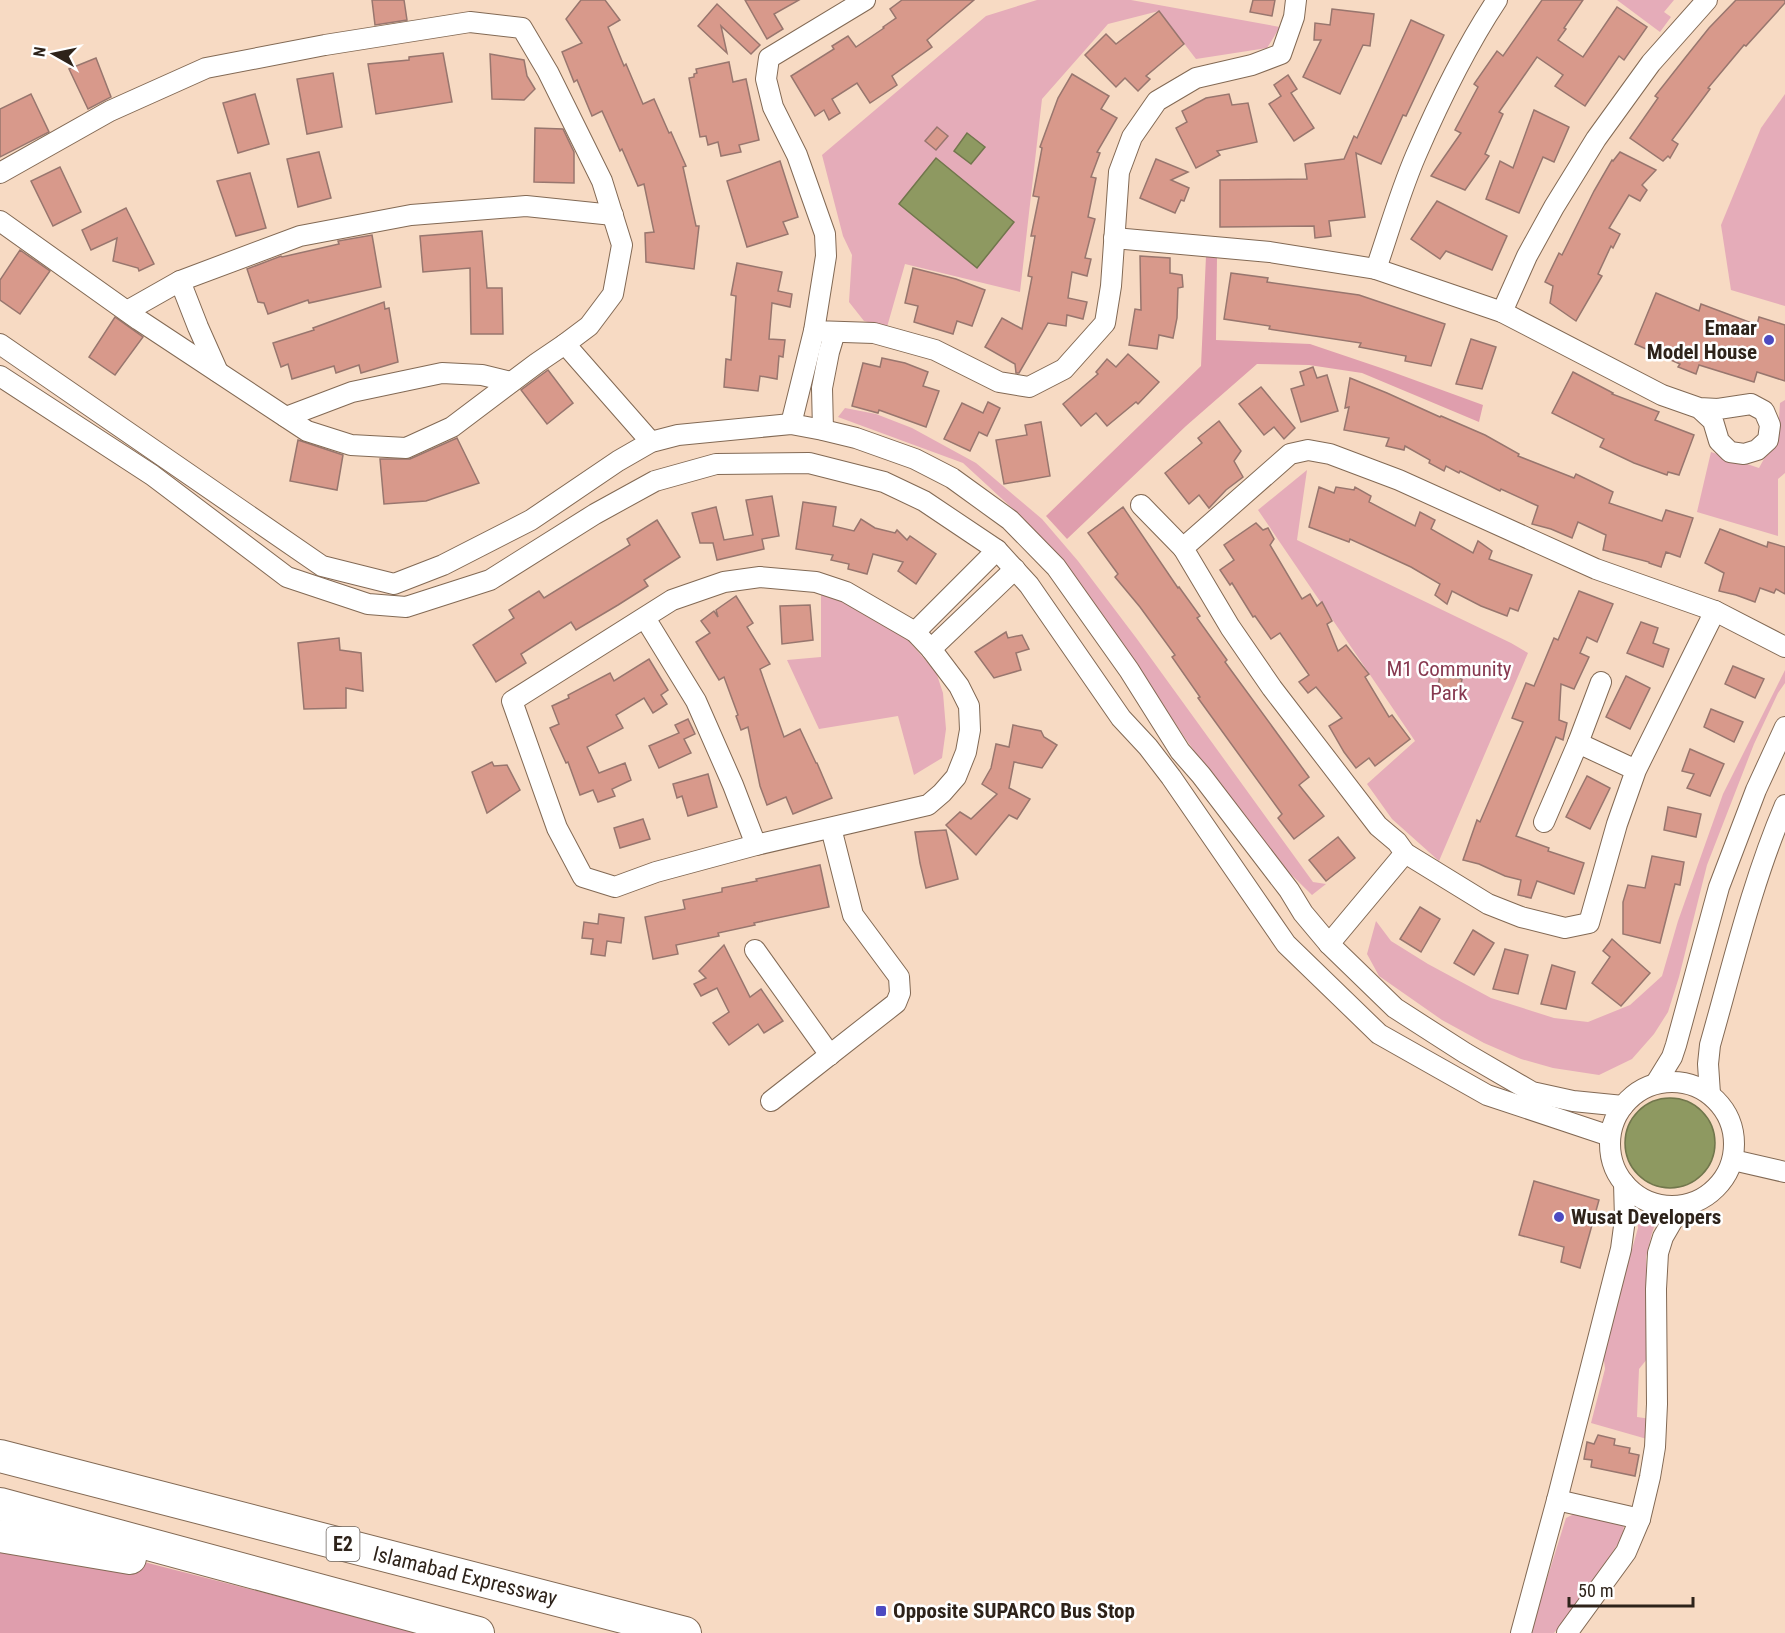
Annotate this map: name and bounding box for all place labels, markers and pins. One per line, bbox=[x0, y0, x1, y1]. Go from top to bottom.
place label: Emaar Model House bbox=[1647, 316, 1757, 364]
marker: Emaar Model House bbox=[1762, 333, 1776, 347]
place label: Wusat Developers bbox=[1571, 1205, 1721, 1229]
marker: Wusat Developers bbox=[1552, 1210, 1566, 1224]
place label: Opposite SUPARCO Bus Stop bbox=[893, 1599, 1135, 1623]
marker: Opposite SUPARCO Bus Stop bbox=[874, 1604, 888, 1618]

